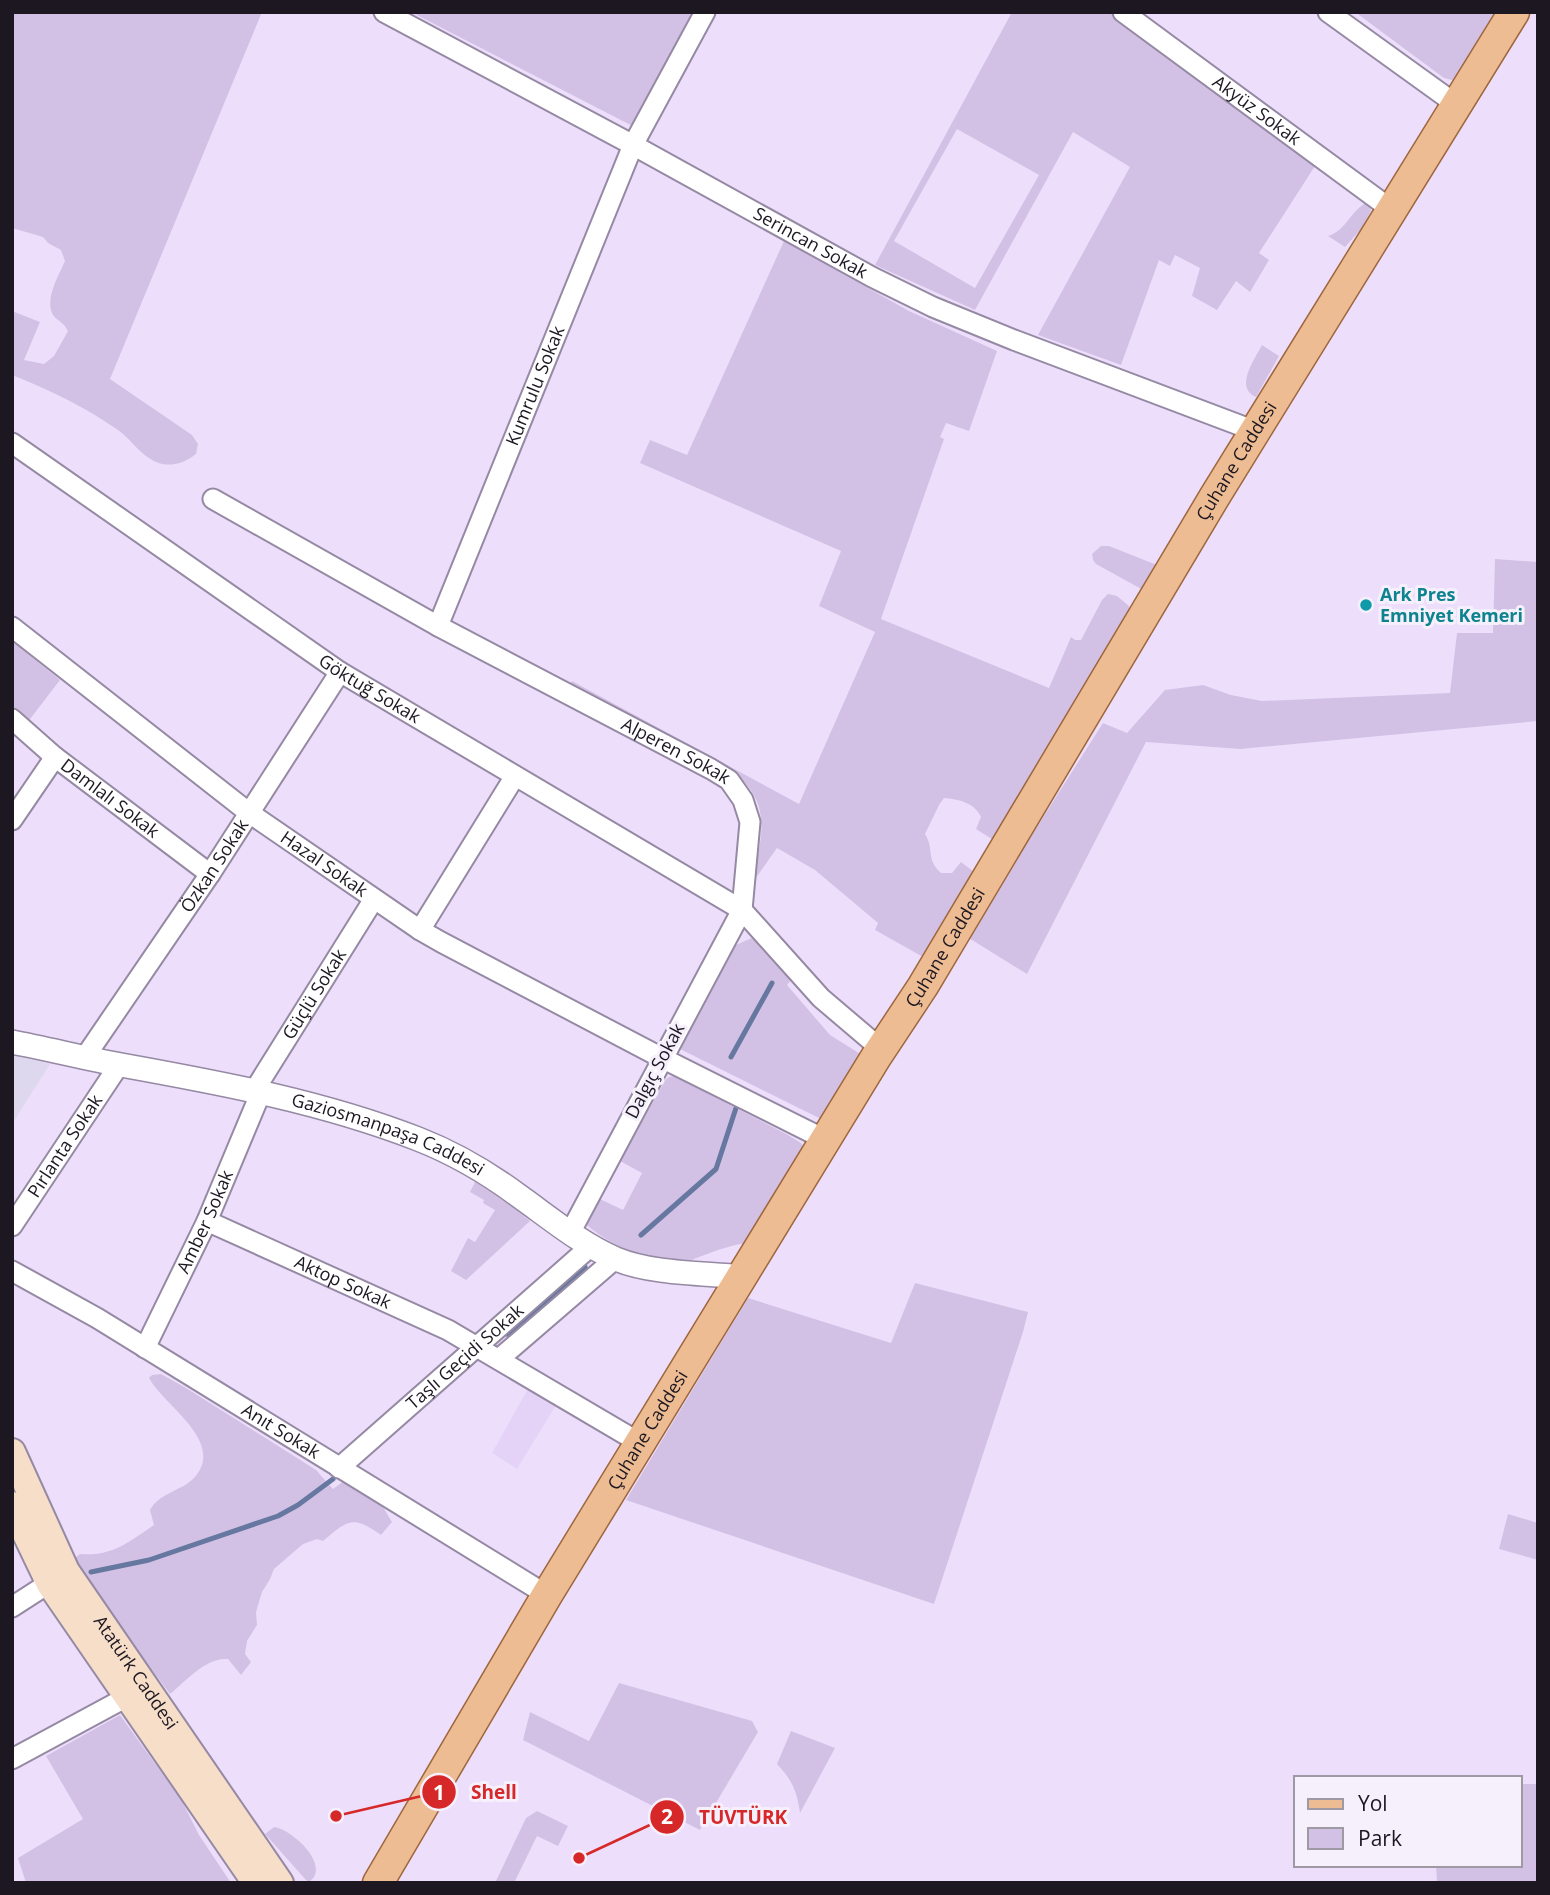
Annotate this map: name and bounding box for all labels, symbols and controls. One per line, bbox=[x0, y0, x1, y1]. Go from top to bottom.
street label: Akyüz Sokak bbox=[1208, 69, 1307, 150]
street label: Serincan Sokak bbox=[750, 201, 873, 284]
street label: Kumrulu Sokak bbox=[499, 322, 570, 449]
street label: Çuhane Caddesi bbox=[1190, 397, 1282, 525]
place label: Ark Pres Emniyet Kemeri bbox=[1380, 582, 1523, 627]
marker: Ark Pres Emniyet Kemeri bbox=[1358, 597, 1374, 613]
street label: Göktuğ Sokak bbox=[314, 648, 426, 728]
street label: Alperen Sokak bbox=[618, 711, 736, 789]
street label: Damlalı Sokak bbox=[56, 752, 165, 843]
street label: Özkan Sokak bbox=[174, 814, 254, 917]
street label: Hazal Sokak bbox=[276, 825, 373, 902]
street label: Çuhane Caddesi bbox=[899, 883, 990, 1012]
street label: Güçlü Sokak bbox=[276, 943, 351, 1044]
street label: Dalgıç Sokak bbox=[619, 1018, 690, 1122]
street label: Gaziosmanpaşa Caddesi bbox=[289, 1087, 489, 1181]
street label: Pırlanta Sokak bbox=[21, 1089, 108, 1202]
street label: Amber Sokak bbox=[170, 1166, 238, 1277]
street label: Aktop Sokak bbox=[291, 1249, 396, 1314]
street label: Taşlı Geçidi Sokak bbox=[401, 1298, 528, 1414]
street label: Çuhane Caddesi bbox=[601, 1366, 693, 1494]
street label: Anıt Sokak bbox=[238, 1397, 325, 1464]
street label: Atatürk Caddesi bbox=[89, 1610, 184, 1734]
callout: Shell bbox=[422, 1772, 531, 1812]
legend bbox=[1294, 1776, 1522, 1867]
text: 1 bbox=[433, 1778, 445, 1806]
text: Shell bbox=[471, 1779, 517, 1805]
text: Yol bbox=[1358, 1789, 1388, 1817]
callout: TÜVTÜRK bbox=[650, 1797, 801, 1837]
text: 2 bbox=[661, 1802, 673, 1830]
text: TÜVTÜRK bbox=[699, 1804, 787, 1830]
text: Park bbox=[1358, 1824, 1402, 1852]

